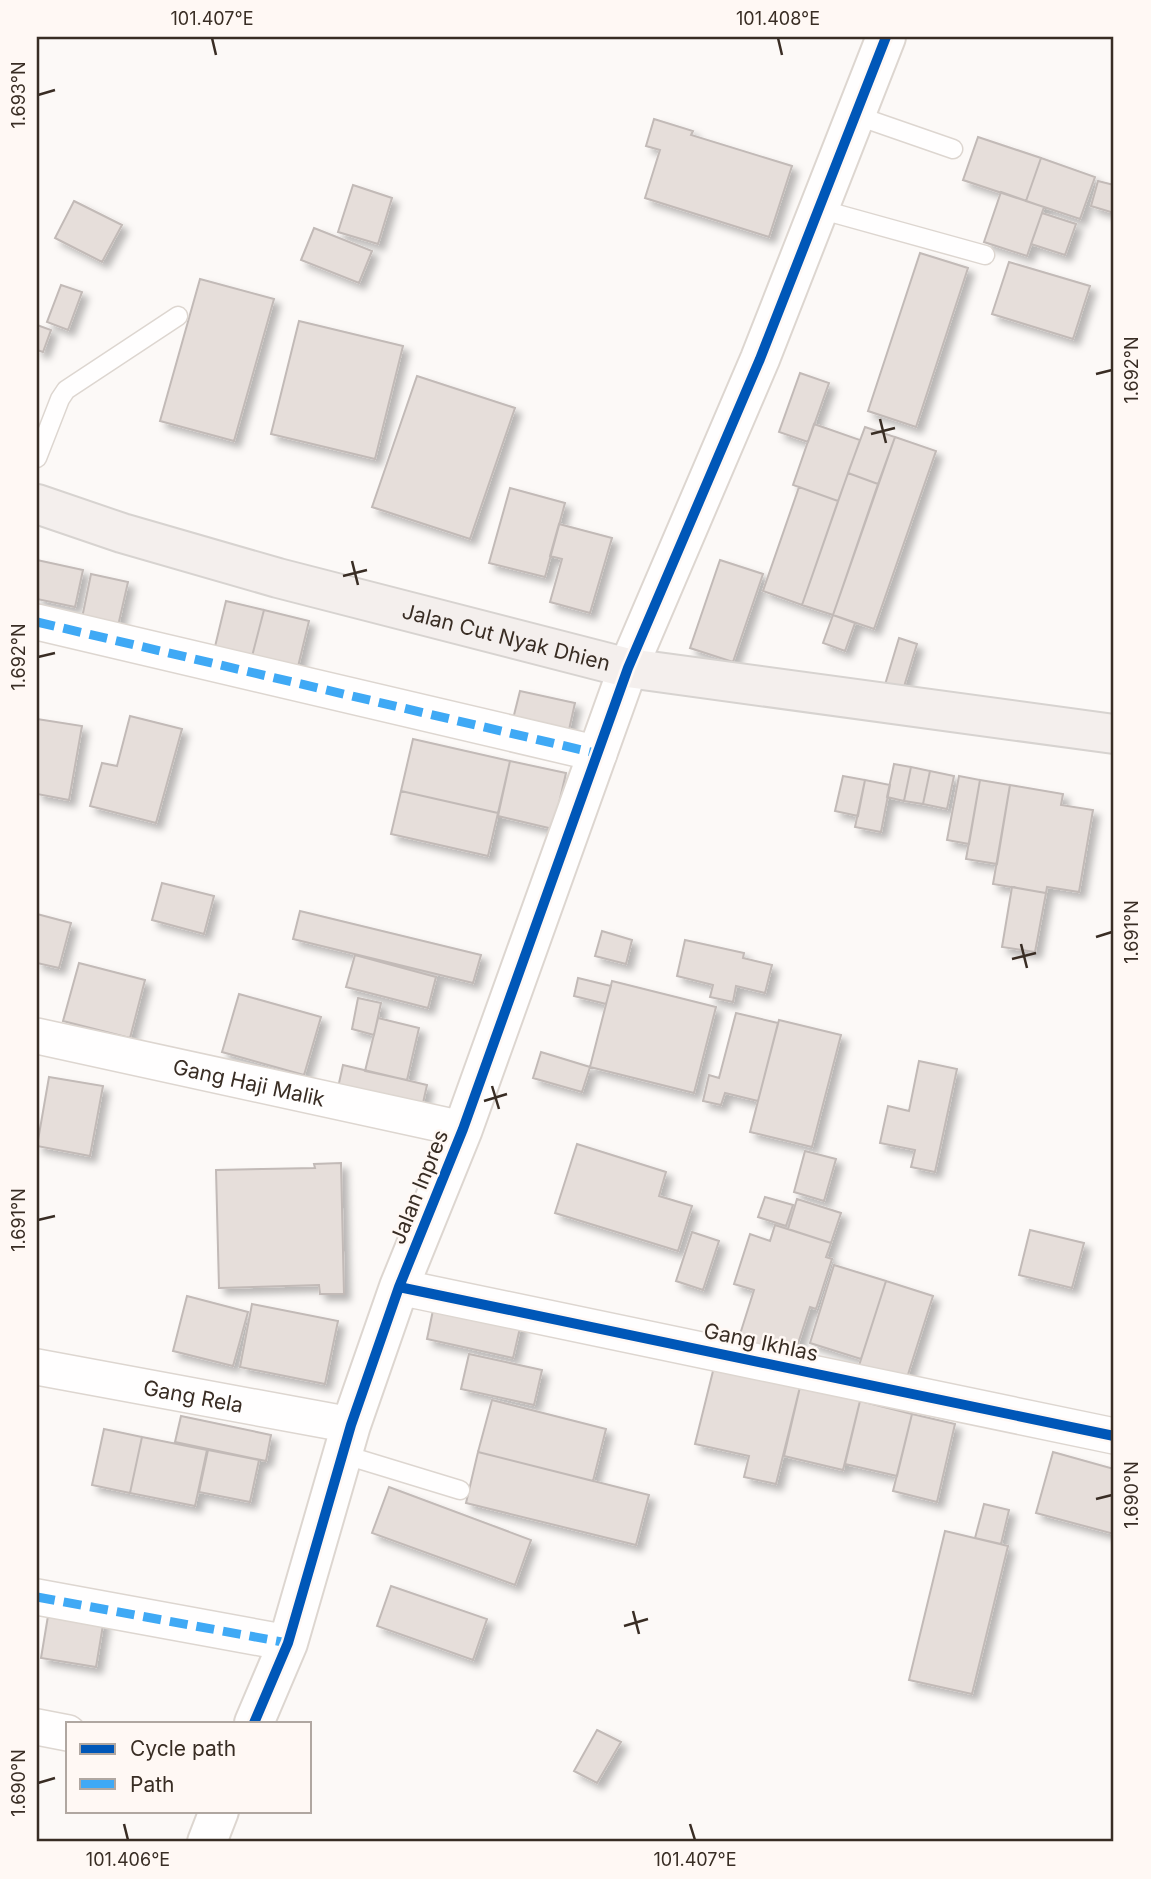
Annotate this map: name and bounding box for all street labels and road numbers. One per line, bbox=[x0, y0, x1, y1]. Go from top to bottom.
street label: Jalan Cut Nyak Dhien bbox=[400, 598, 613, 675]
street label: Gang Haji Malik bbox=[171, 1054, 328, 1111]
street label: Jalan Inpres bbox=[385, 1126, 453, 1248]
street label: Gang Ikhlas bbox=[702, 1318, 820, 1366]
street label: Gang Rela bbox=[141, 1374, 245, 1417]

